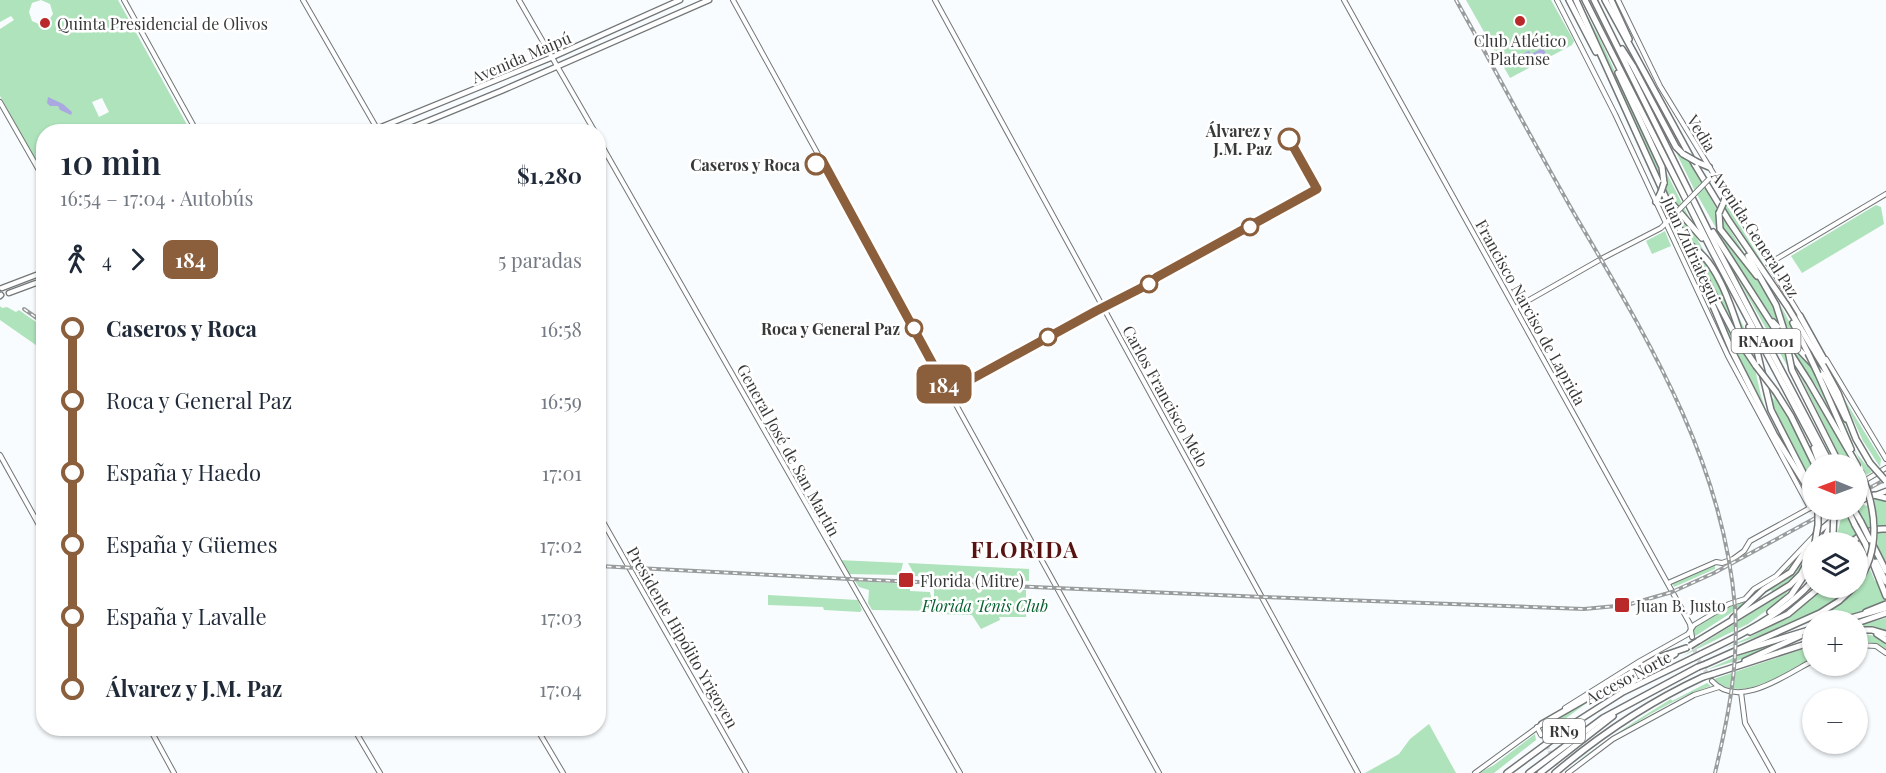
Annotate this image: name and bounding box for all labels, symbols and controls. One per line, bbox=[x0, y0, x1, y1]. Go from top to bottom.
place label: Quinta Presidencial de Olivos bbox=[57, 13, 268, 34]
marker: Club Atlético Platense bbox=[1513, 14, 1527, 28]
marker: Quinta Presidencial de Olivos bbox=[38, 16, 52, 30]
street label: Avenida Maipú bbox=[467, 27, 574, 88]
place label: Club Atlético Platense bbox=[1474, 30, 1566, 69]
street label: Vedia bbox=[1682, 110, 1721, 155]
place label: Álvarez y J.M. Paz bbox=[1205, 120, 1273, 159]
marker: Álvarez y J.M. Paz bbox=[1278, 128, 1300, 150]
text: 10 min bbox=[60, 139, 161, 183]
marker: Caseros y Roca bbox=[805, 153, 827, 175]
place label: Caseros y Roca bbox=[690, 154, 801, 175]
text: $1,280 bbox=[517, 160, 582, 190]
street label: Avenida General Paz bbox=[1707, 166, 1805, 302]
text: 16:54 – 17:04 · Autobús bbox=[60, 184, 253, 211]
street label: Juan Zufriategui bbox=[1658, 192, 1726, 307]
street label: Francisco Narciso de Laprida bbox=[1471, 215, 1591, 409]
unlabelled marker bbox=[1241, 218, 1259, 236]
icon: walk bbox=[60, 243, 93, 276]
icon: forward bbox=[121, 243, 154, 276]
text: 184 bbox=[175, 245, 206, 273]
text: 4 bbox=[102, 246, 112, 273]
text: 5 paradas bbox=[498, 246, 582, 273]
unlabelled marker bbox=[1140, 275, 1158, 293]
text: Caseros y Roca bbox=[106, 313, 257, 343]
text: 16:58 bbox=[540, 315, 582, 342]
place label: Roca y General Paz bbox=[761, 318, 900, 339]
marker: Roca y General Paz bbox=[905, 319, 923, 337]
street label: Carlos Francisco Melo bbox=[1118, 321, 1214, 471]
unlabelled marker bbox=[1039, 328, 1057, 346]
road number: RNA001 bbox=[1732, 329, 1800, 353]
street label: General José de San Martín bbox=[733, 360, 845, 540]
line badge: 184 bbox=[910, 364, 978, 404]
text: 184 bbox=[929, 370, 959, 398]
text: Roca y General Paz bbox=[106, 385, 292, 415]
text: 16:59 bbox=[540, 387, 582, 414]
north arrow bbox=[1802, 454, 1868, 520]
map controls bbox=[1802, 454, 1868, 754]
text: España y Haedo bbox=[106, 457, 261, 487]
text: 17:01 bbox=[542, 459, 582, 486]
text: España y Güemes bbox=[106, 529, 278, 559]
text: 17:02 bbox=[540, 531, 582, 558]
button: layers bbox=[1802, 532, 1868, 598]
district label: FLORIDA bbox=[971, 534, 1079, 564]
street label: Presidente Hipólito Yrigoyen bbox=[622, 543, 744, 732]
place label: Florida (Mitre) bbox=[920, 570, 1024, 591]
marker: Florida (Mitre) bbox=[897, 571, 915, 589]
park label: Florida Tenis Club bbox=[921, 595, 1048, 616]
place label: Juan B. Justo bbox=[1635, 595, 1726, 616]
marker: Juan B. Justo bbox=[1613, 596, 1631, 614]
text: España y Lavalle bbox=[106, 601, 267, 631]
text: 17:03 bbox=[540, 603, 582, 630]
button: + bbox=[1802, 610, 1868, 676]
street label: Acceso Norte bbox=[1581, 646, 1675, 709]
text: Álvarez y J.M. Paz bbox=[106, 673, 283, 703]
text: 17:04 bbox=[539, 675, 582, 702]
button: − bbox=[1802, 688, 1868, 754]
road number: RN9 bbox=[1543, 719, 1585, 743]

